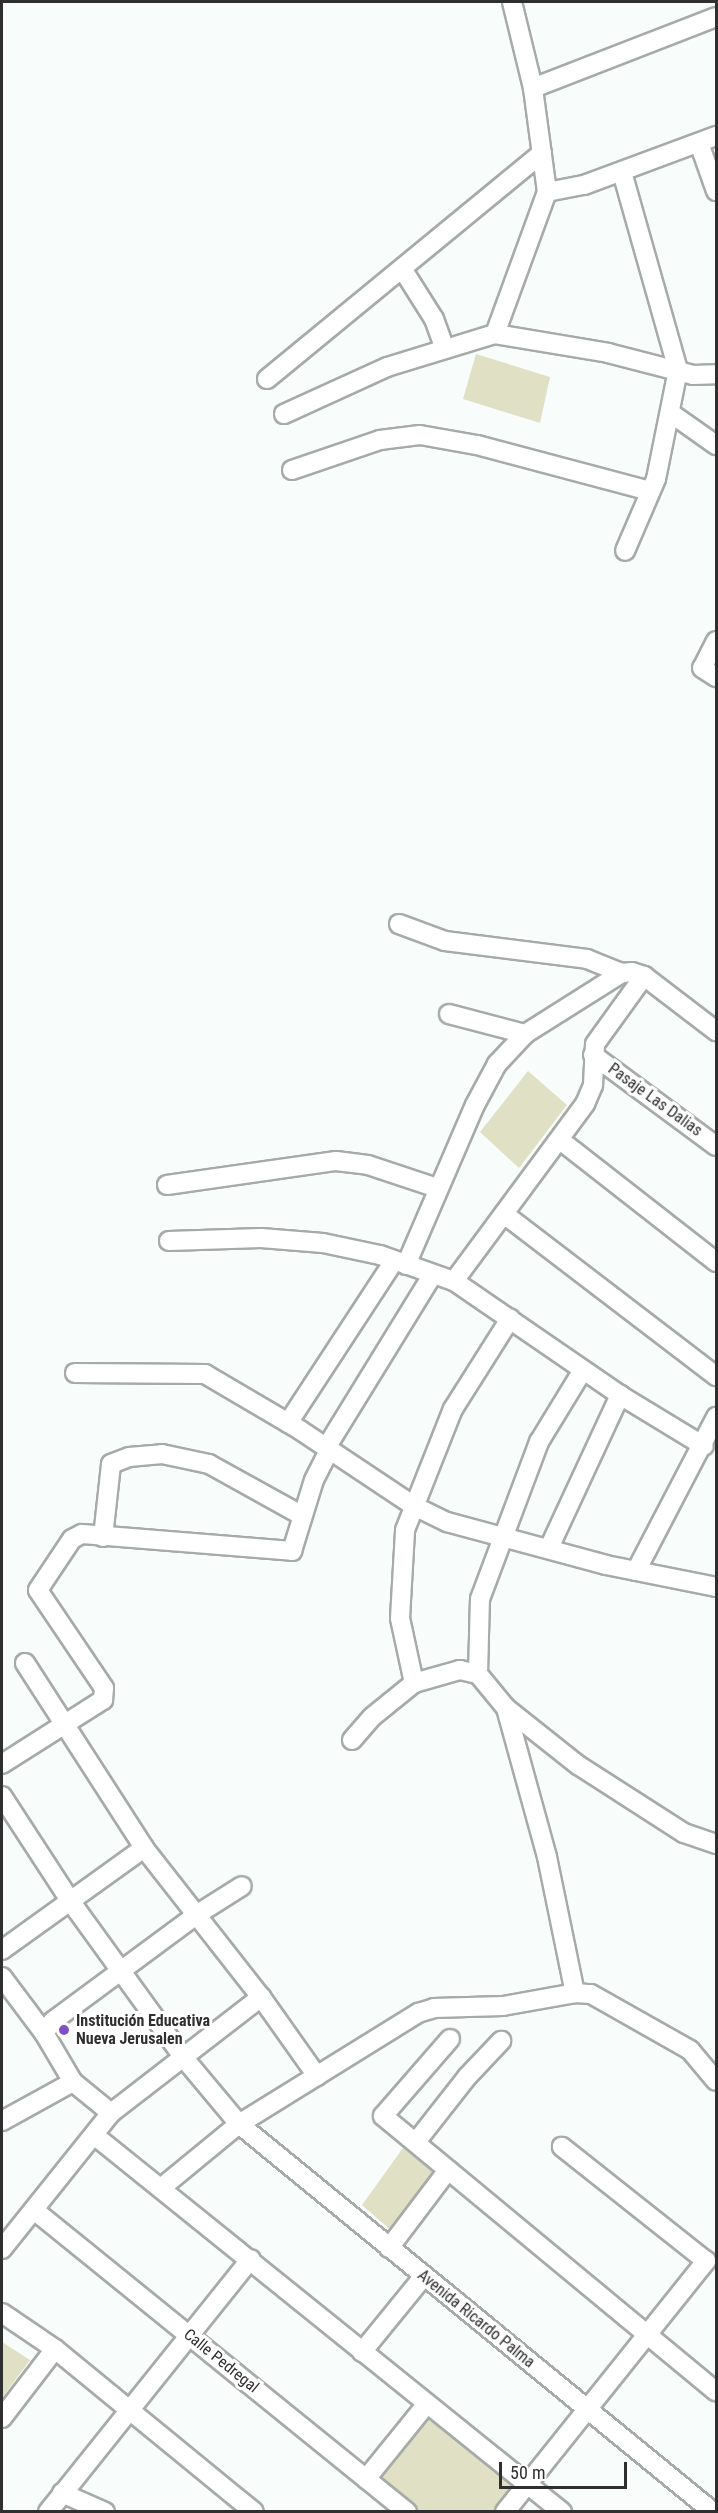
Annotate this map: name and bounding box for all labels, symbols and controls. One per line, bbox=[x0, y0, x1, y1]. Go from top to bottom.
street label: Pasaje Las Dalias bbox=[604, 1059, 706, 1141]
place label: Institución Educativa Nueva Jerusalen bbox=[76, 2011, 210, 2049]
marker: Institución Educativa Nueva Jerusalen bbox=[57, 2023, 71, 2037]
street label: Avenida Ricardo Palma bbox=[414, 2266, 538, 2372]
street label: Calle Pedregal bbox=[180, 2325, 262, 2397]
scale bar bbox=[502, 2450, 630, 2488]
text: 50 m bbox=[510, 2462, 545, 2483]

